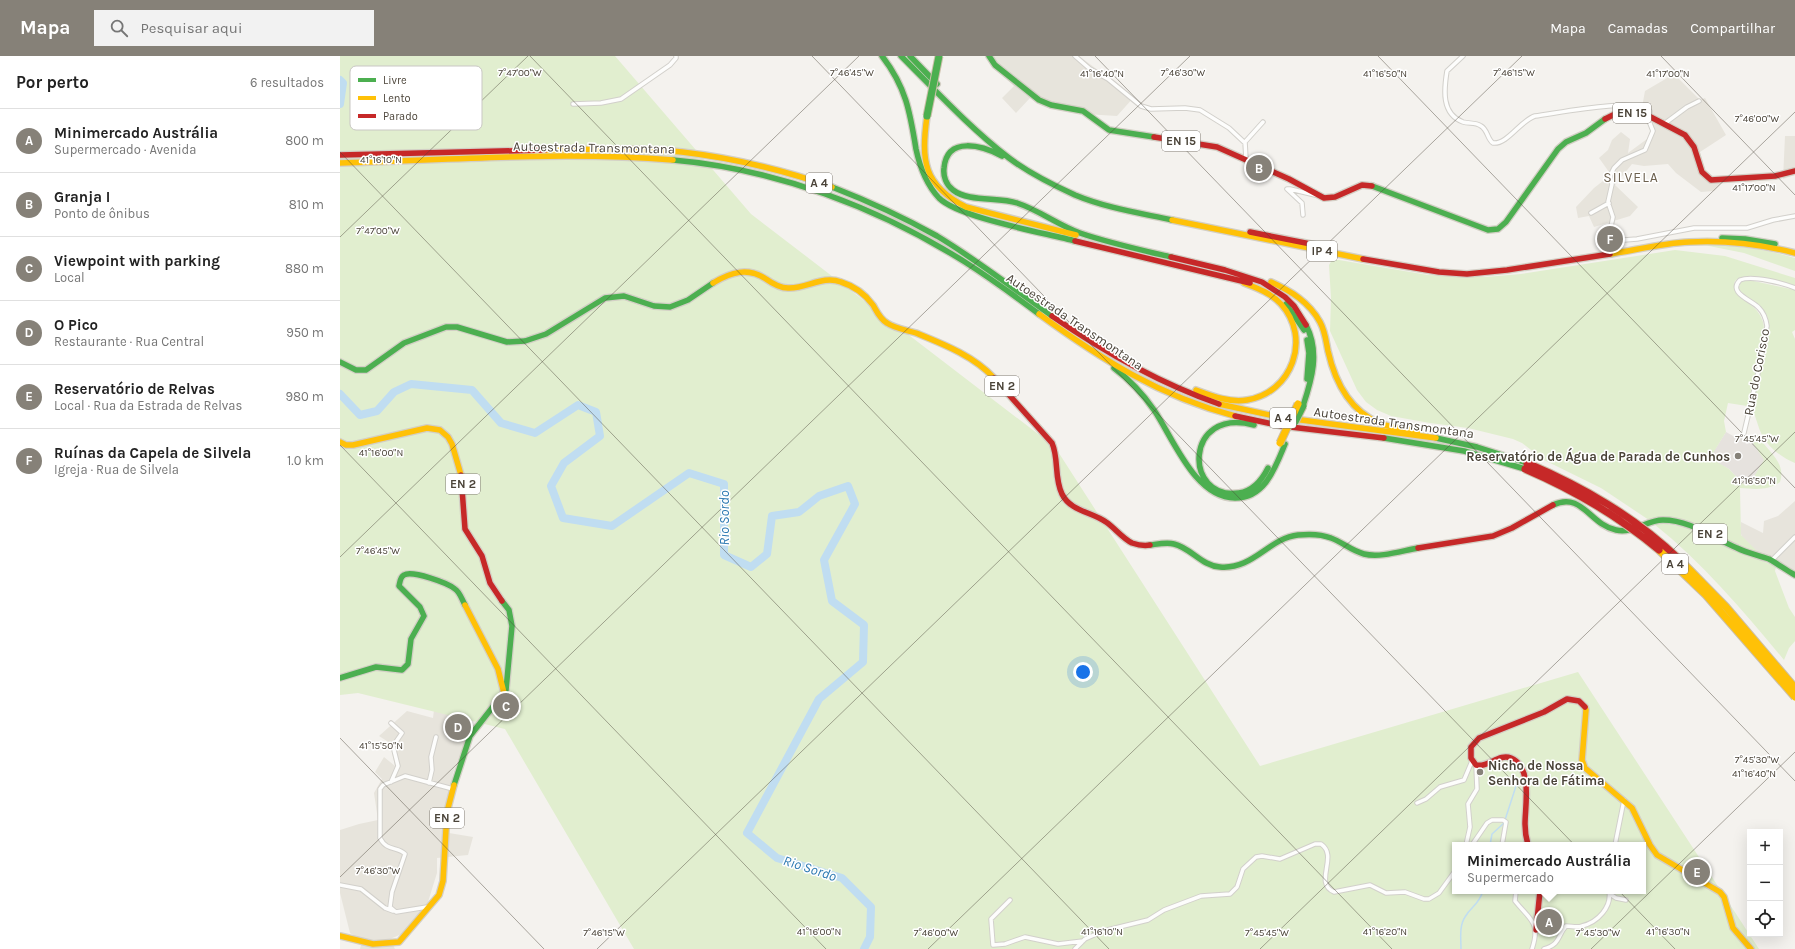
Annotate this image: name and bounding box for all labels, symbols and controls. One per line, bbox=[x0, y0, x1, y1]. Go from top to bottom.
search box bbox=[94, 10, 374, 46]
text: Mapa bbox=[20, 17, 70, 39]
icon: search bbox=[108, 17, 130, 39]
text: Pesquisar aqui bbox=[140, 19, 242, 37]
text: Mapa bbox=[1550, 20, 1586, 37]
text: Camadas bbox=[1608, 20, 1668, 37]
text: Compartilhar bbox=[1690, 20, 1775, 37]
legend bbox=[350, 66, 482, 130]
text: 7°47'00"W bbox=[498, 67, 542, 79]
text: 7°46'45"W bbox=[830, 67, 874, 79]
text: 7°46'30"W bbox=[1161, 67, 1205, 79]
text: 7°46'15"W bbox=[1493, 67, 1535, 79]
text: 41°16'40"N bbox=[1080, 68, 1124, 80]
text: 41°16'50"N bbox=[1363, 68, 1407, 80]
text: 41°17'00"N bbox=[1646, 68, 1690, 80]
text: Por perto bbox=[16, 72, 89, 92]
text: Livre bbox=[383, 74, 407, 87]
text: 6 resultados bbox=[250, 75, 324, 90]
text: Lento bbox=[383, 92, 411, 105]
road number: EN 15 bbox=[1613, 103, 1651, 123]
text: Parado bbox=[383, 110, 418, 123]
text: 7°46'00"W bbox=[1735, 113, 1779, 125]
text: Minimercado Austrália bbox=[54, 124, 218, 142]
road number: EN 15 bbox=[1162, 131, 1200, 151]
text: A bbox=[25, 133, 33, 148]
text: 800 m bbox=[285, 133, 324, 148]
street label: Autoestrada Transmontana bbox=[513, 139, 675, 156]
text: Supermercado · Avenida bbox=[54, 142, 196, 157]
pin: B bbox=[1246, 153, 1272, 183]
text: 41°16'10"N bbox=[360, 154, 402, 166]
district label: SILVELA bbox=[1603, 169, 1659, 186]
road number: A 4 bbox=[806, 173, 832, 193]
text: 41°17'00"N bbox=[1732, 182, 1776, 194]
text: Granja I bbox=[54, 188, 110, 206]
text: B bbox=[25, 197, 33, 212]
text: 810 m bbox=[289, 197, 324, 212]
text: Ponto de ônibus bbox=[54, 206, 150, 221]
pin: F bbox=[1597, 224, 1623, 254]
text: 7°47'00"W bbox=[356, 225, 400, 237]
road number: IP 4 bbox=[1307, 241, 1337, 261]
text: Viewpoint with parking bbox=[54, 252, 220, 270]
text: C bbox=[25, 261, 33, 276]
text: 880 m bbox=[285, 261, 324, 276]
text: Local bbox=[54, 270, 85, 285]
street label: Autoestrada Transmontana bbox=[1003, 270, 1146, 373]
text: O Pico bbox=[54, 316, 98, 334]
text: D bbox=[25, 325, 33, 340]
text: 950 m bbox=[286, 325, 324, 340]
street label: Rua do Corisco bbox=[1741, 327, 1772, 417]
text: Restaurante · Rua Central bbox=[54, 334, 204, 349]
road number: EN 2 bbox=[985, 376, 1019, 396]
text: Reservatório de Relvas bbox=[54, 380, 215, 398]
text: E bbox=[25, 389, 33, 404]
text: 980 m bbox=[286, 389, 324, 404]
text: Local · Rua da Estrada de Relvas bbox=[54, 398, 242, 413]
street label: Autoestrada Transmontana bbox=[1313, 404, 1475, 441]
road number: A 4 bbox=[1270, 408, 1296, 428]
text: 7°45'45"W bbox=[1735, 433, 1779, 445]
text: Ruínas da Capela de Silvela bbox=[54, 444, 251, 462]
text: 41°16'00"N bbox=[359, 447, 403, 459]
place label: Reservatório de Água de Parada de Cunhos bbox=[1466, 447, 1730, 464]
marker: Reservatório de Água de Parada de Cunhos bbox=[1733, 451, 1743, 461]
text: F bbox=[25, 453, 33, 468]
text: 1.0 km bbox=[287, 453, 324, 468]
text: Igreja · Rua de Silvela bbox=[54, 462, 179, 477]
road number: EN 2 bbox=[446, 474, 480, 494]
text: 41°16'50"N bbox=[1732, 475, 1776, 487]
water label: Rio Sordo bbox=[716, 490, 733, 546]
road number: EN 2 bbox=[1693, 524, 1727, 544]
text: 7°46'45"W bbox=[356, 545, 400, 557]
road number: A 4 bbox=[1662, 554, 1688, 574]
your location bbox=[1073, 662, 1093, 682]
pin: C bbox=[493, 691, 519, 721]
pin: D bbox=[445, 712, 471, 742]
text: 41°15'50"N bbox=[359, 740, 403, 752]
text: 7°45'30"W bbox=[1735, 754, 1779, 766]
place label: Nicho de Nossa Senhora de Fátima bbox=[1488, 758, 1605, 788]
marker: Nicho de Nossa Senhora de Fátima bbox=[1475, 767, 1485, 777]
text: 41°16'40"N bbox=[1732, 768, 1776, 780]
road number: EN 2 bbox=[430, 808, 464, 828]
map controls bbox=[1747, 829, 1783, 937]
button: + bbox=[1747, 829, 1783, 865]
popup bbox=[1452, 842, 1646, 894]
water label: Rio Sordo bbox=[781, 852, 839, 885]
text: Minimercado Austrália bbox=[1467, 852, 1631, 870]
pin: E bbox=[1684, 857, 1710, 887]
text: 7°46'30"W bbox=[356, 865, 400, 877]
button: − bbox=[1747, 865, 1783, 901]
text: Supermercado bbox=[1467, 870, 1554, 885]
button: locate bbox=[1747, 901, 1783, 937]
pin: A bbox=[1536, 907, 1562, 937]
text: 41°16'00"N bbox=[797, 926, 841, 938]
text: 41°16'10"N bbox=[1081, 926, 1123, 938]
text: 41°16'20"N bbox=[1363, 926, 1407, 938]
text: 41°16'30"N bbox=[1646, 926, 1690, 938]
text: 7°46'15"W bbox=[583, 927, 625, 939]
text: 7°46'00"W bbox=[914, 927, 958, 939]
text: 7°45'45"W bbox=[1245, 927, 1289, 939]
text: 7°45'30"W bbox=[1576, 927, 1620, 939]

